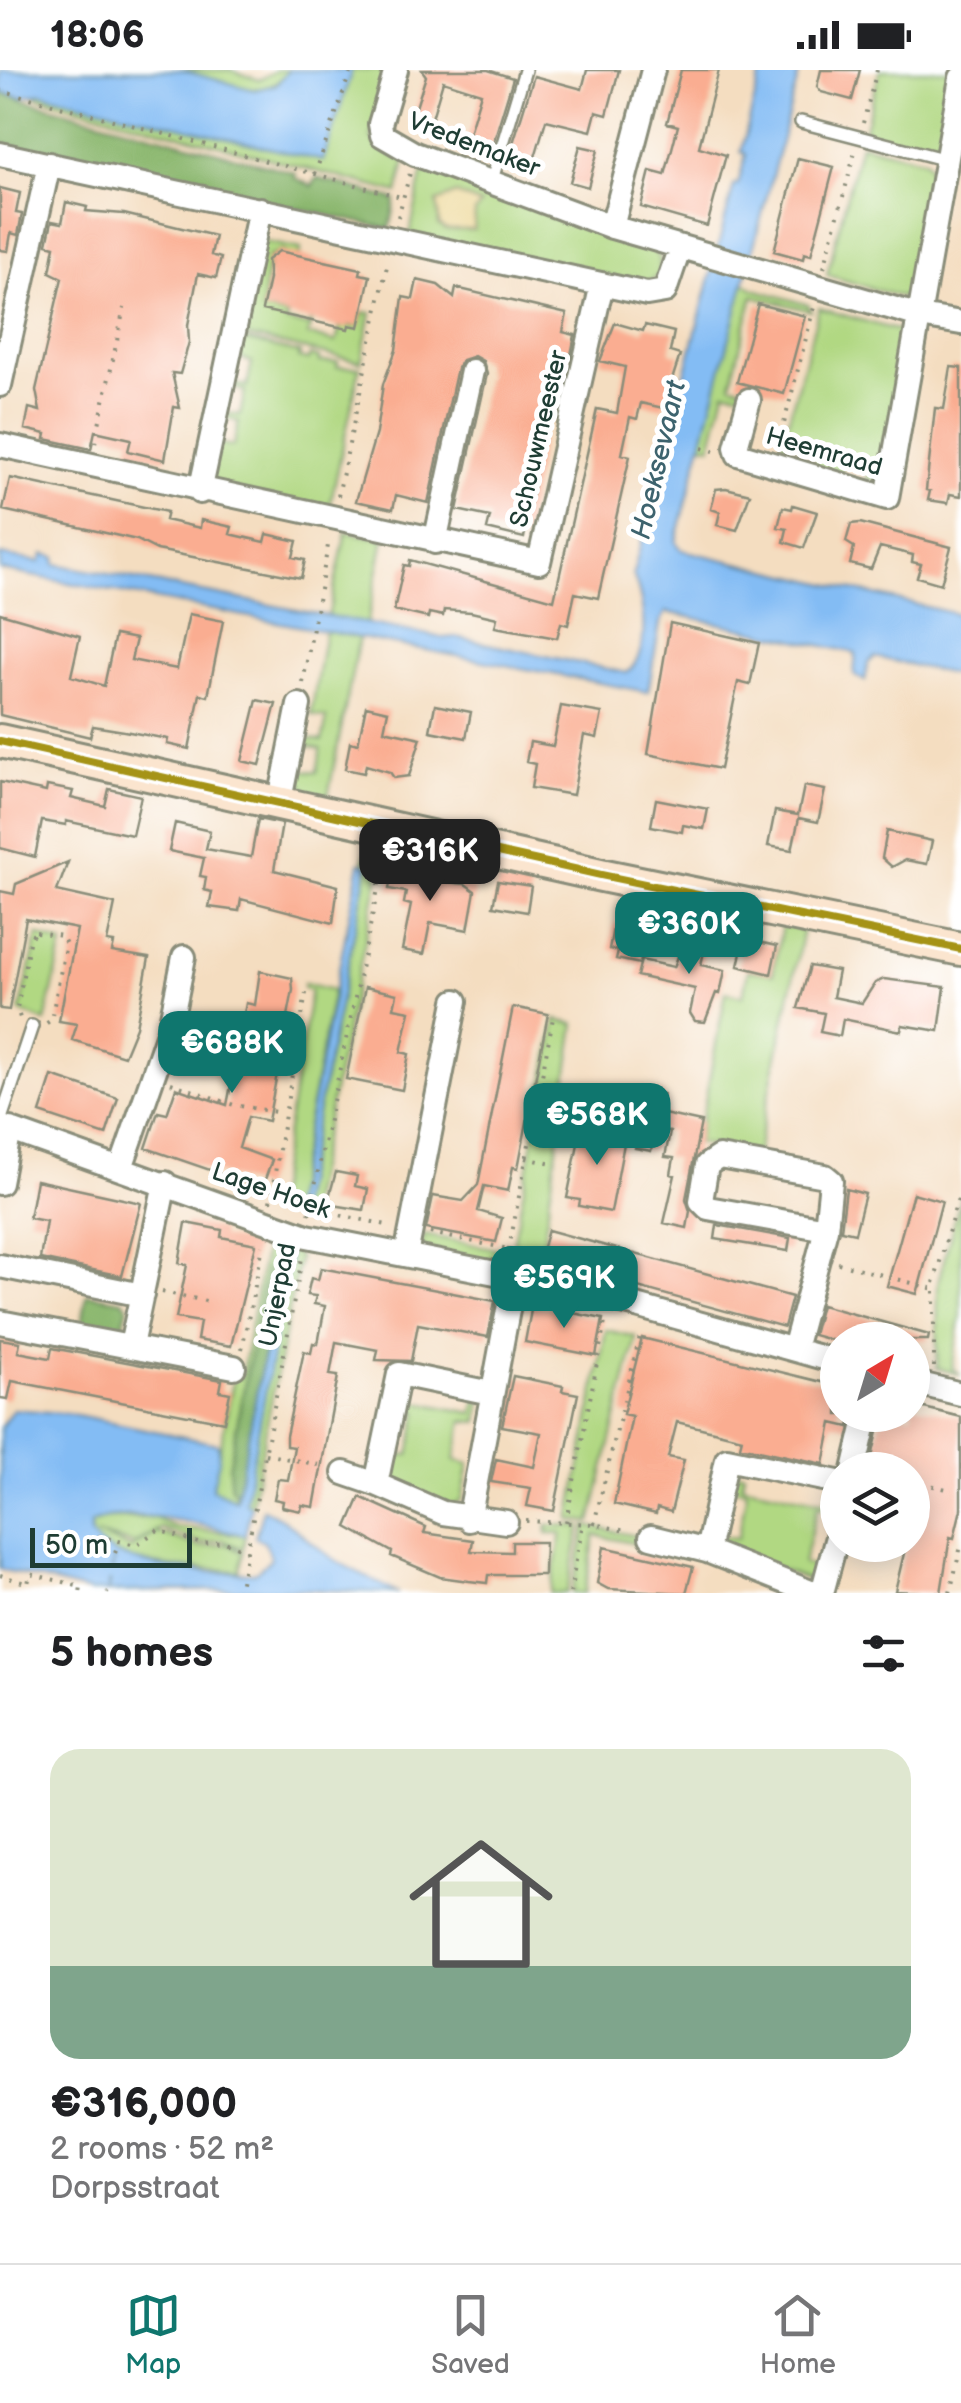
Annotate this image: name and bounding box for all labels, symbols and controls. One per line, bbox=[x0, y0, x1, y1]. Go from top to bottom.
text: 18:06 bbox=[50, 13, 145, 58]
street label: Vredemaker bbox=[404, 106, 545, 185]
street label: Schouwmeester bbox=[504, 347, 575, 530]
water label: Hoeksevaart bbox=[625, 376, 694, 543]
street label: Heemraad bbox=[762, 421, 886, 483]
pin: €316K bbox=[360, 819, 500, 904]
text: €316K bbox=[381, 832, 479, 871]
pin: €360K bbox=[619, 892, 759, 977]
text: €360K bbox=[637, 905, 741, 944]
pin: €688K bbox=[162, 1011, 302, 1096]
text: €688K bbox=[180, 1024, 284, 1063]
pin: €568K bbox=[527, 1083, 667, 1168]
text: €568K bbox=[546, 1096, 648, 1135]
street label: Lage Hoek bbox=[208, 1156, 335, 1226]
street label: Unjerpad bbox=[253, 1240, 303, 1350]
pin: €569K bbox=[494, 1246, 634, 1331]
text: €569K bbox=[513, 1259, 615, 1298]
north arrow bbox=[820, 1322, 930, 1432]
map controls bbox=[820, 1322, 930, 1562]
button: layers bbox=[820, 1452, 930, 1562]
scale bar bbox=[30, 1523, 192, 1568]
text: 50 m bbox=[45, 1529, 108, 1562]
icon: filters bbox=[856, 1626, 911, 1681]
text: 5 homes bbox=[50, 1628, 213, 1679]
icon: home bbox=[391, 1814, 571, 1994]
text: €316,000 bbox=[50, 2079, 237, 2130]
text: 2 rooms · 52 m² bbox=[50, 2130, 274, 2169]
text: Dorpsstraat bbox=[50, 2169, 220, 2208]
tab: Map bbox=[125, 2288, 181, 2381]
tab: Saved bbox=[431, 2288, 510, 2381]
tab: Home bbox=[760, 2288, 836, 2381]

